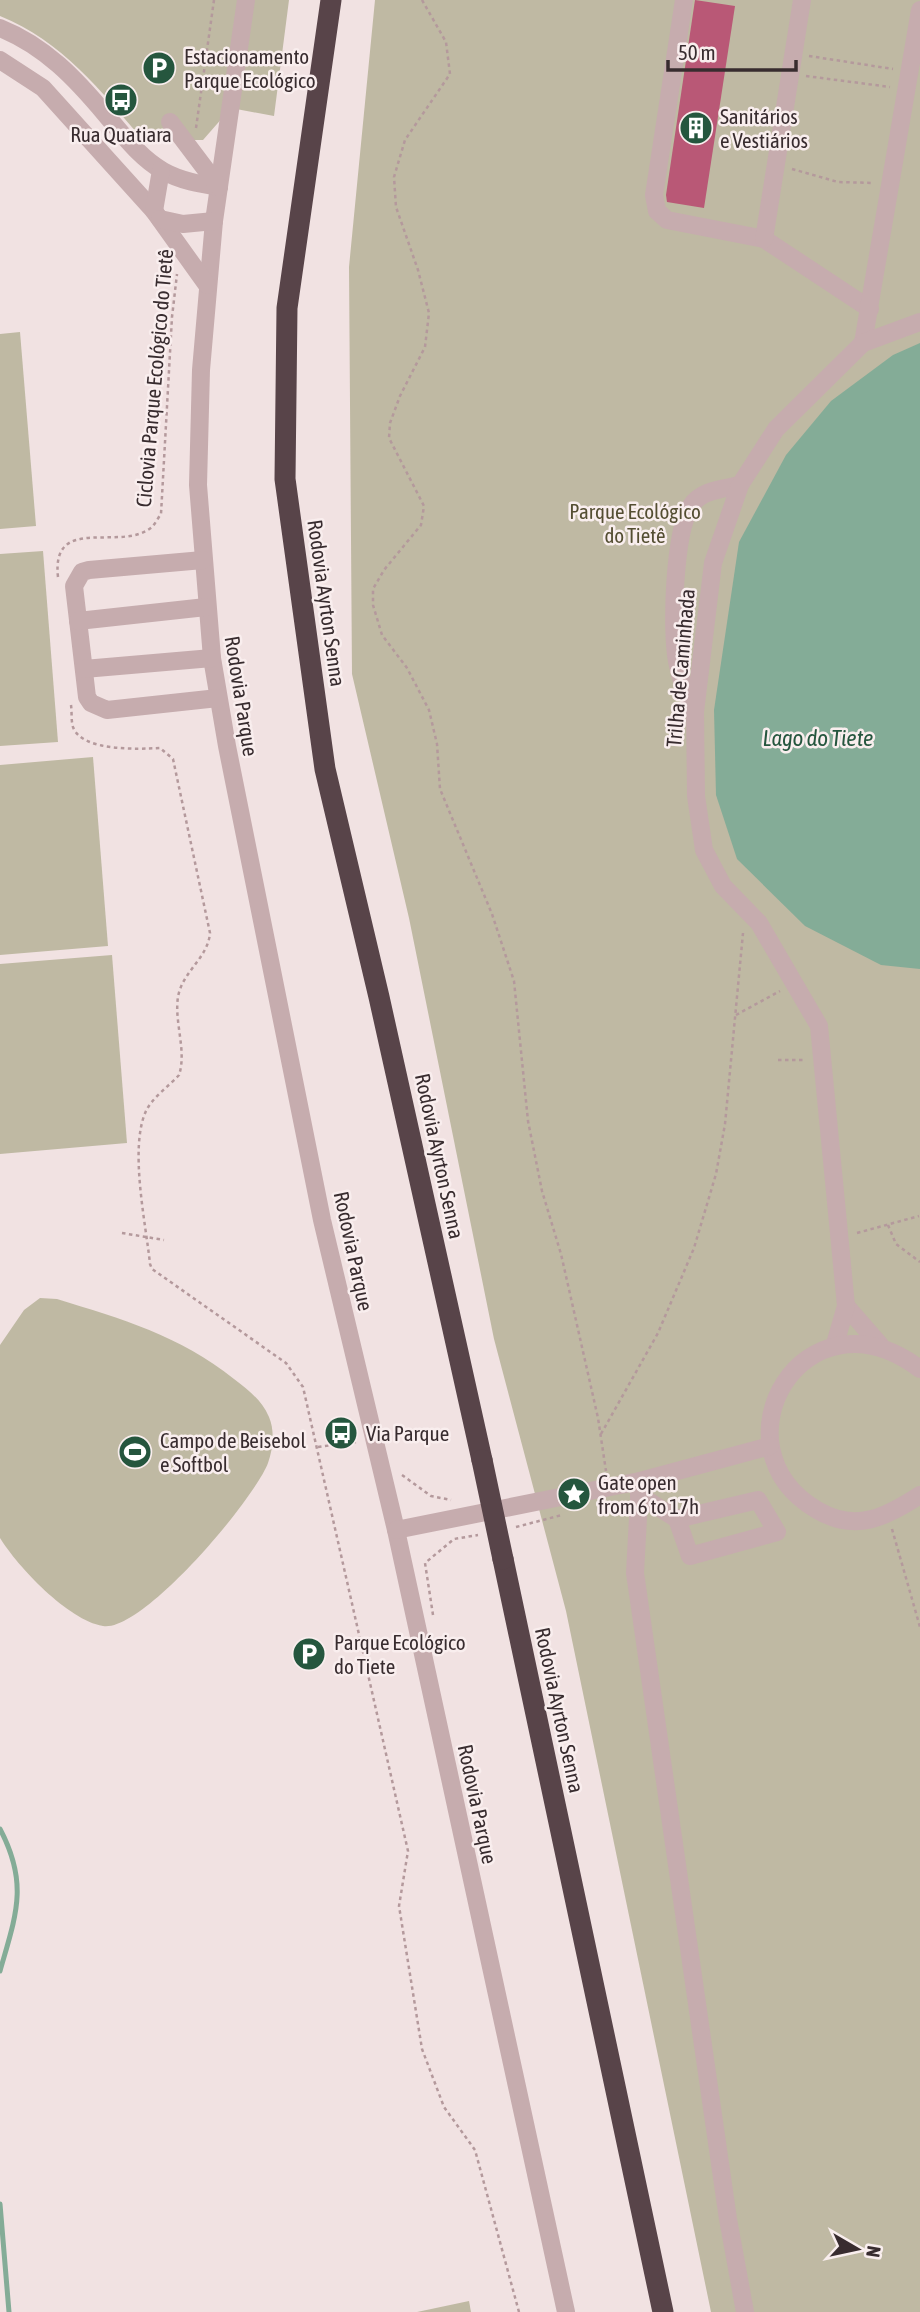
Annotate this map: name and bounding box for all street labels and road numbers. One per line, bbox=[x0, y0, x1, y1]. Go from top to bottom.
street label: Ciclovia Parque Ecológico do Tietê bbox=[131, 248, 177, 508]
street label: Rodovia Ayrton Senna bbox=[303, 518, 351, 688]
street label: Trilha de Caminhada bbox=[661, 588, 699, 748]
street label: Rodovia Parque bbox=[221, 634, 263, 758]
street label: Rodovia Ayrton Senna bbox=[411, 1071, 469, 1241]
street label: Rodovia Parque bbox=[330, 1189, 378, 1313]
street label: Rodovia Ayrton Senna bbox=[531, 1625, 589, 1795]
street label: Rodovia Parque bbox=[454, 1742, 502, 1866]

